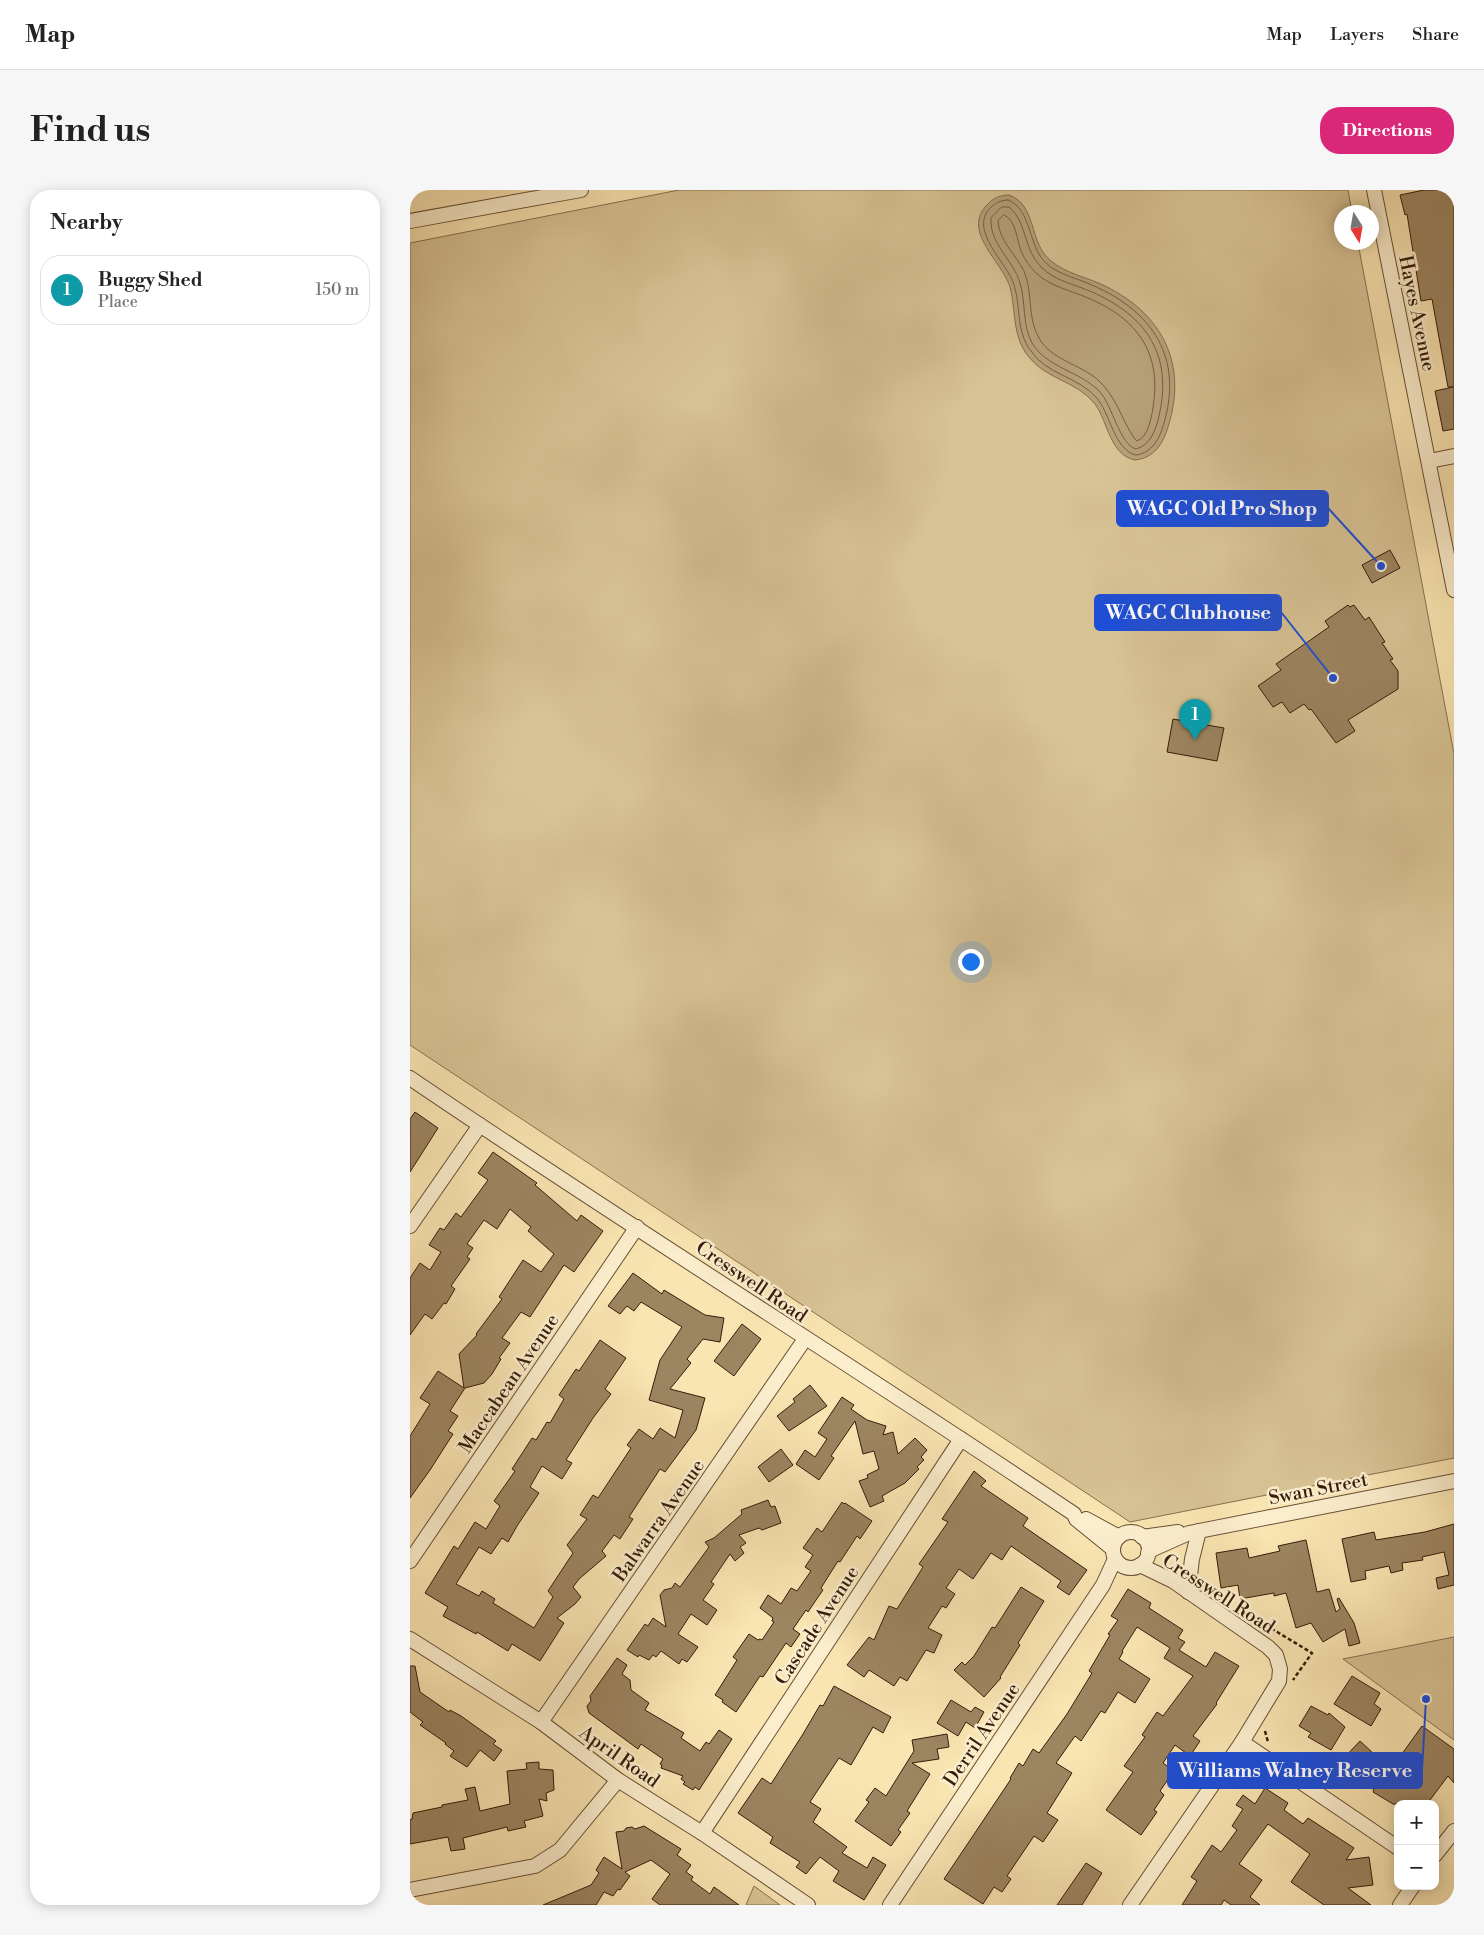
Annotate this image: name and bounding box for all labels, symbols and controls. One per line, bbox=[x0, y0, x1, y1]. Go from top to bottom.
text: Map bbox=[25, 20, 75, 50]
text: Map bbox=[1267, 23, 1302, 46]
text: Layers bbox=[1330, 23, 1384, 46]
text: Share bbox=[1412, 23, 1459, 46]
button: Directions bbox=[1320, 107, 1454, 154]
text: Find us bbox=[30, 109, 150, 152]
north arrow bbox=[1334, 205, 1379, 250]
text: Nearby bbox=[50, 210, 123, 236]
street label: Hayes Avenue bbox=[1393, 253, 1441, 373]
text: Buggy Shed bbox=[98, 268, 203, 292]
text: 1 bbox=[63, 280, 71, 300]
text: 150 m bbox=[315, 280, 359, 300]
text: Place bbox=[98, 292, 138, 312]
callout: WAGC Old Pro Shop bbox=[1117, 491, 1328, 526]
text: WAGC Old Pro Shop bbox=[1125, 497, 1318, 522]
callout: WAGC Clubhouse bbox=[1095, 595, 1281, 630]
text: WAGC Clubhouse bbox=[1104, 601, 1271, 626]
pin: 1 bbox=[1179, 699, 1211, 740]
your location bbox=[958, 949, 984, 975]
street label: Cresswell Road bbox=[691, 1236, 812, 1328]
street label: Maccabean Avenue bbox=[453, 1309, 564, 1458]
street label: Balwarra Avenue bbox=[607, 1455, 710, 1587]
street label: Swan Street bbox=[1267, 1468, 1370, 1510]
street label: Cresswell Road bbox=[1158, 1549, 1279, 1639]
street label: Cascade Avenue bbox=[769, 1562, 864, 1690]
street label: Derril Avenue bbox=[938, 1678, 1025, 1791]
street label: April Road bbox=[574, 1720, 664, 1793]
callout: Williams Walney Reserve bbox=[1168, 1753, 1422, 1788]
text: Williams Walney Reserve bbox=[1177, 1759, 1412, 1784]
map controls bbox=[1394, 1800, 1439, 1890]
button: + bbox=[1394, 1800, 1439, 1845]
button: − bbox=[1394, 1845, 1439, 1890]

